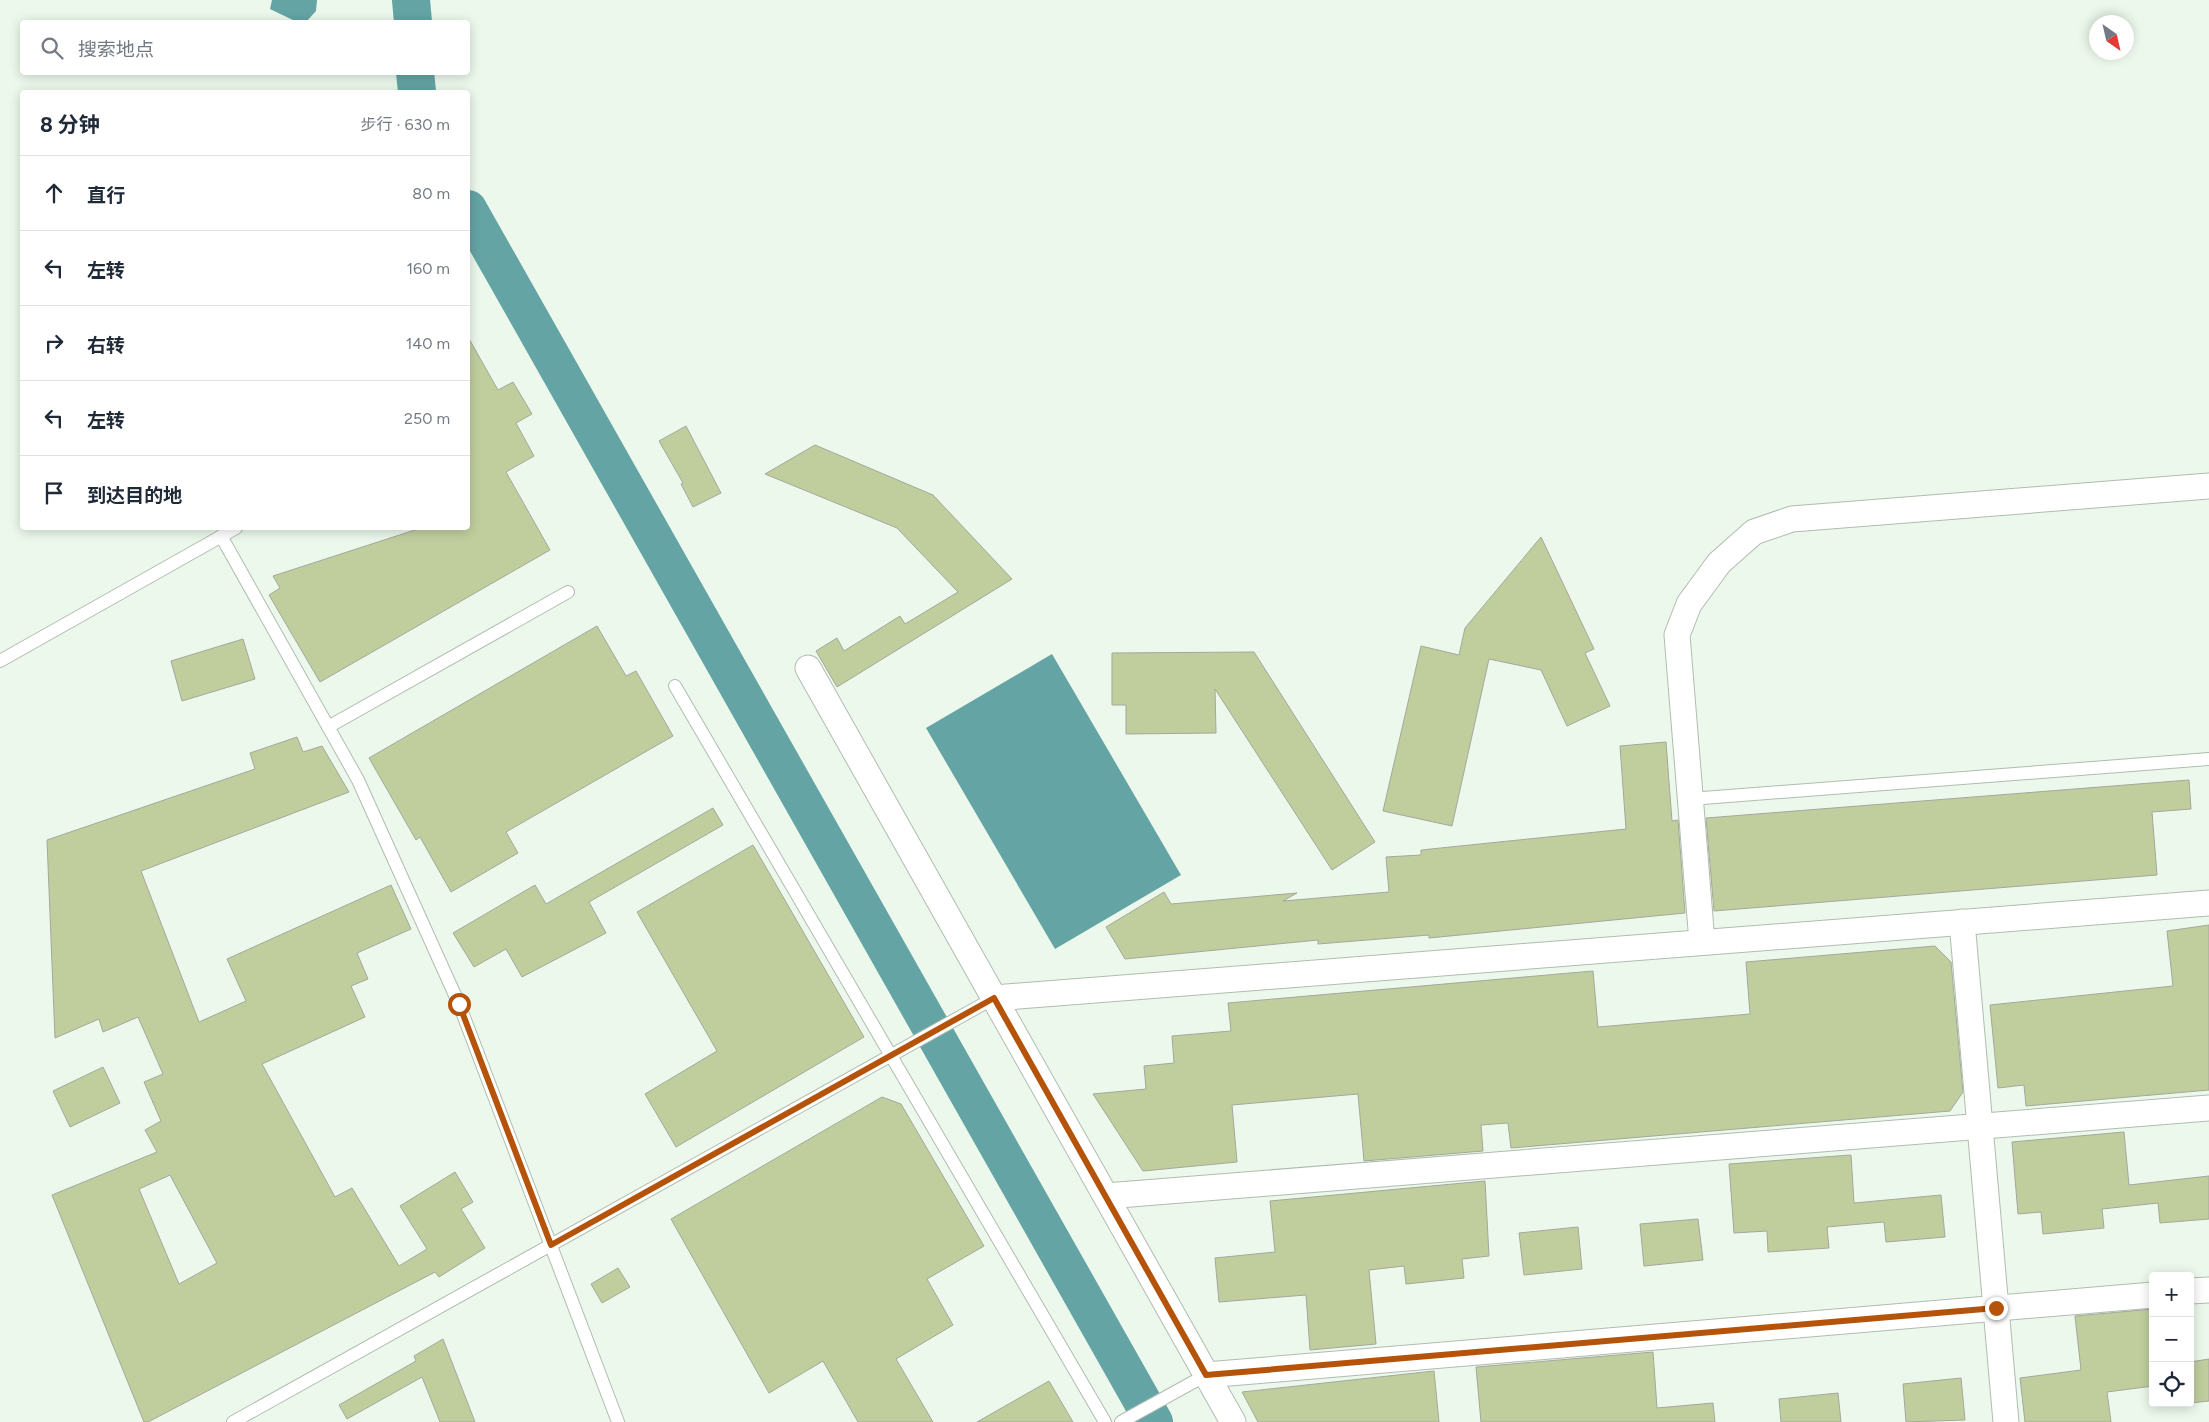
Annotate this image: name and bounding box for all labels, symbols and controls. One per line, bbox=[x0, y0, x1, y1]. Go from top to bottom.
north arrow bbox=[2089, 15, 2134, 60]
search box bbox=[20, 20, 470, 75]
icon: search bbox=[38, 34, 66, 62]
text: 搜索地点 bbox=[78, 38, 154, 61]
text: 8 分钟 bbox=[40, 112, 100, 137]
text: 步行 · 630 m bbox=[360, 115, 450, 134]
icon: ahead bbox=[40, 179, 68, 207]
text: 直行 bbox=[87, 184, 125, 207]
text: 80 m bbox=[412, 184, 450, 203]
icon: left bbox=[40, 254, 68, 282]
text: 左转 bbox=[87, 259, 125, 282]
text: 160 m bbox=[407, 259, 450, 278]
icon: right bbox=[40, 329, 68, 357]
text: 右转 bbox=[87, 334, 125, 357]
text: 140 m bbox=[406, 334, 450, 353]
icon: left bbox=[40, 404, 68, 432]
text: 左转 bbox=[87, 409, 125, 432]
text: 250 m bbox=[404, 409, 450, 428]
icon: arrive bbox=[40, 479, 68, 507]
text: 到达目的地 bbox=[87, 484, 182, 507]
route start bbox=[448, 993, 471, 1016]
map controls bbox=[2149, 1272, 2194, 1407]
button: + bbox=[2149, 1272, 2194, 1317]
route end bbox=[1985, 1297, 2008, 1320]
button: − bbox=[2149, 1317, 2194, 1362]
button: locate bbox=[2149, 1362, 2194, 1407]

